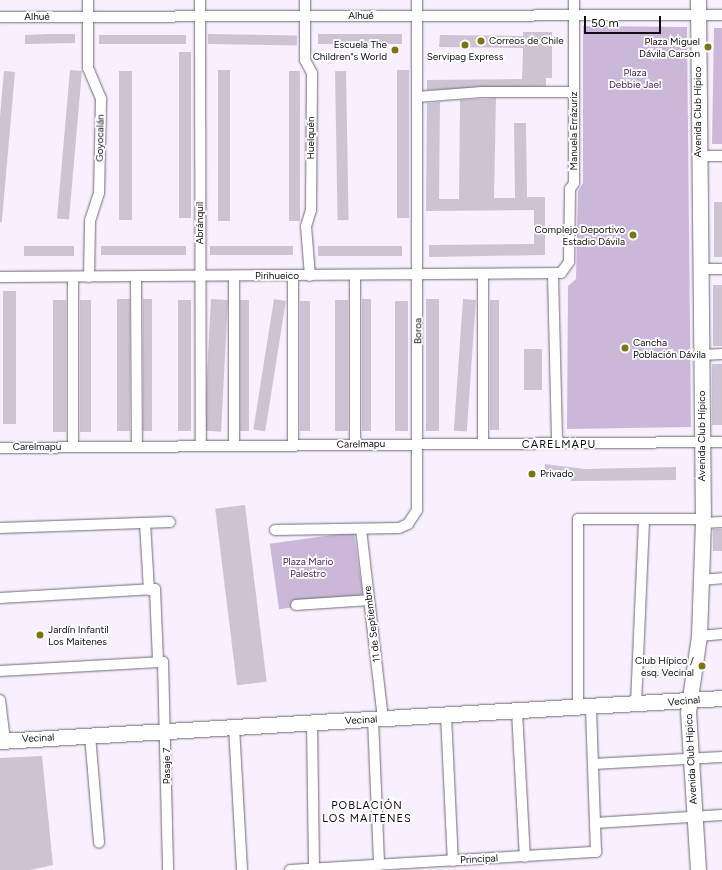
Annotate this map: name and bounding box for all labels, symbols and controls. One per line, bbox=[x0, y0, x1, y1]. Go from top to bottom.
scale bar bbox=[586, 8, 663, 34]
street label: Alhué bbox=[348, 10, 374, 22]
street label: Alhué bbox=[24, 11, 50, 23]
text: 50 m bbox=[591, 16, 619, 30]
place label: Correos de Chile bbox=[489, 35, 564, 47]
place label: Plaza Miguel Dávila Carson bbox=[639, 35, 700, 58]
marker: Correos de Chile bbox=[476, 36, 486, 46]
place label: Escuela The Children"s World bbox=[313, 38, 387, 62]
marker: Servipag Express bbox=[460, 40, 470, 50]
marker: Plaza Miguel Dávila Carson bbox=[703, 42, 713, 52]
marker: Escuela The Children"s World bbox=[390, 45, 400, 55]
place label: Servipag Express bbox=[427, 51, 503, 63]
park label: Plaza Debbie Jael bbox=[609, 66, 661, 90]
street label: Avenida Club Hípico bbox=[692, 66, 704, 158]
street label: Manuela Errázuriz bbox=[568, 92, 580, 170]
street label: Goyocalán bbox=[94, 114, 106, 162]
street label: Huelquén bbox=[305, 116, 317, 160]
street label: Abránquil bbox=[194, 202, 206, 244]
place label: Complejo Deportivo Estadio Dávila bbox=[535, 223, 625, 246]
marker: Complejo Deportivo Estadio Dávila bbox=[628, 230, 638, 240]
street label: Pirihueico bbox=[255, 270, 299, 282]
street label: Boroa bbox=[412, 318, 424, 344]
place label: Cancha Población Dávila bbox=[633, 336, 706, 360]
marker: Cancha Población Dávila bbox=[620, 343, 630, 353]
street label: Avenida Club Hípico bbox=[696, 390, 708, 482]
street label: Carelmapu bbox=[337, 438, 385, 450]
district label: CARELMAPU bbox=[522, 438, 596, 452]
street label: Carelmapu bbox=[13, 441, 61, 453]
place label: Privado bbox=[540, 468, 573, 480]
marker: Privado bbox=[527, 469, 537, 479]
park label: Plaza Mario Palestro bbox=[283, 555, 333, 578]
street label: 11 de Septiembre bbox=[361, 585, 383, 663]
place label: Jardín Infantil Los Maitenes bbox=[48, 623, 109, 646]
marker: Jardín Infantil Los Maitenes bbox=[35, 630, 45, 640]
place label: Club Hípico / esq. Vecinal bbox=[635, 654, 694, 678]
marker: Club Hípico / esq. Vecinal bbox=[697, 661, 707, 671]
street label: Vecinal bbox=[667, 694, 701, 708]
street label: Vecinal bbox=[344, 713, 378, 727]
street label: Avenida Club Hípico bbox=[683, 713, 699, 805]
street label: Vecinal bbox=[21, 731, 55, 745]
street label: Pasaje 7 bbox=[161, 748, 173, 784]
district label: POBLACIÓN LOS MAITENES bbox=[322, 800, 412, 826]
street label: Principal bbox=[460, 852, 498, 866]

